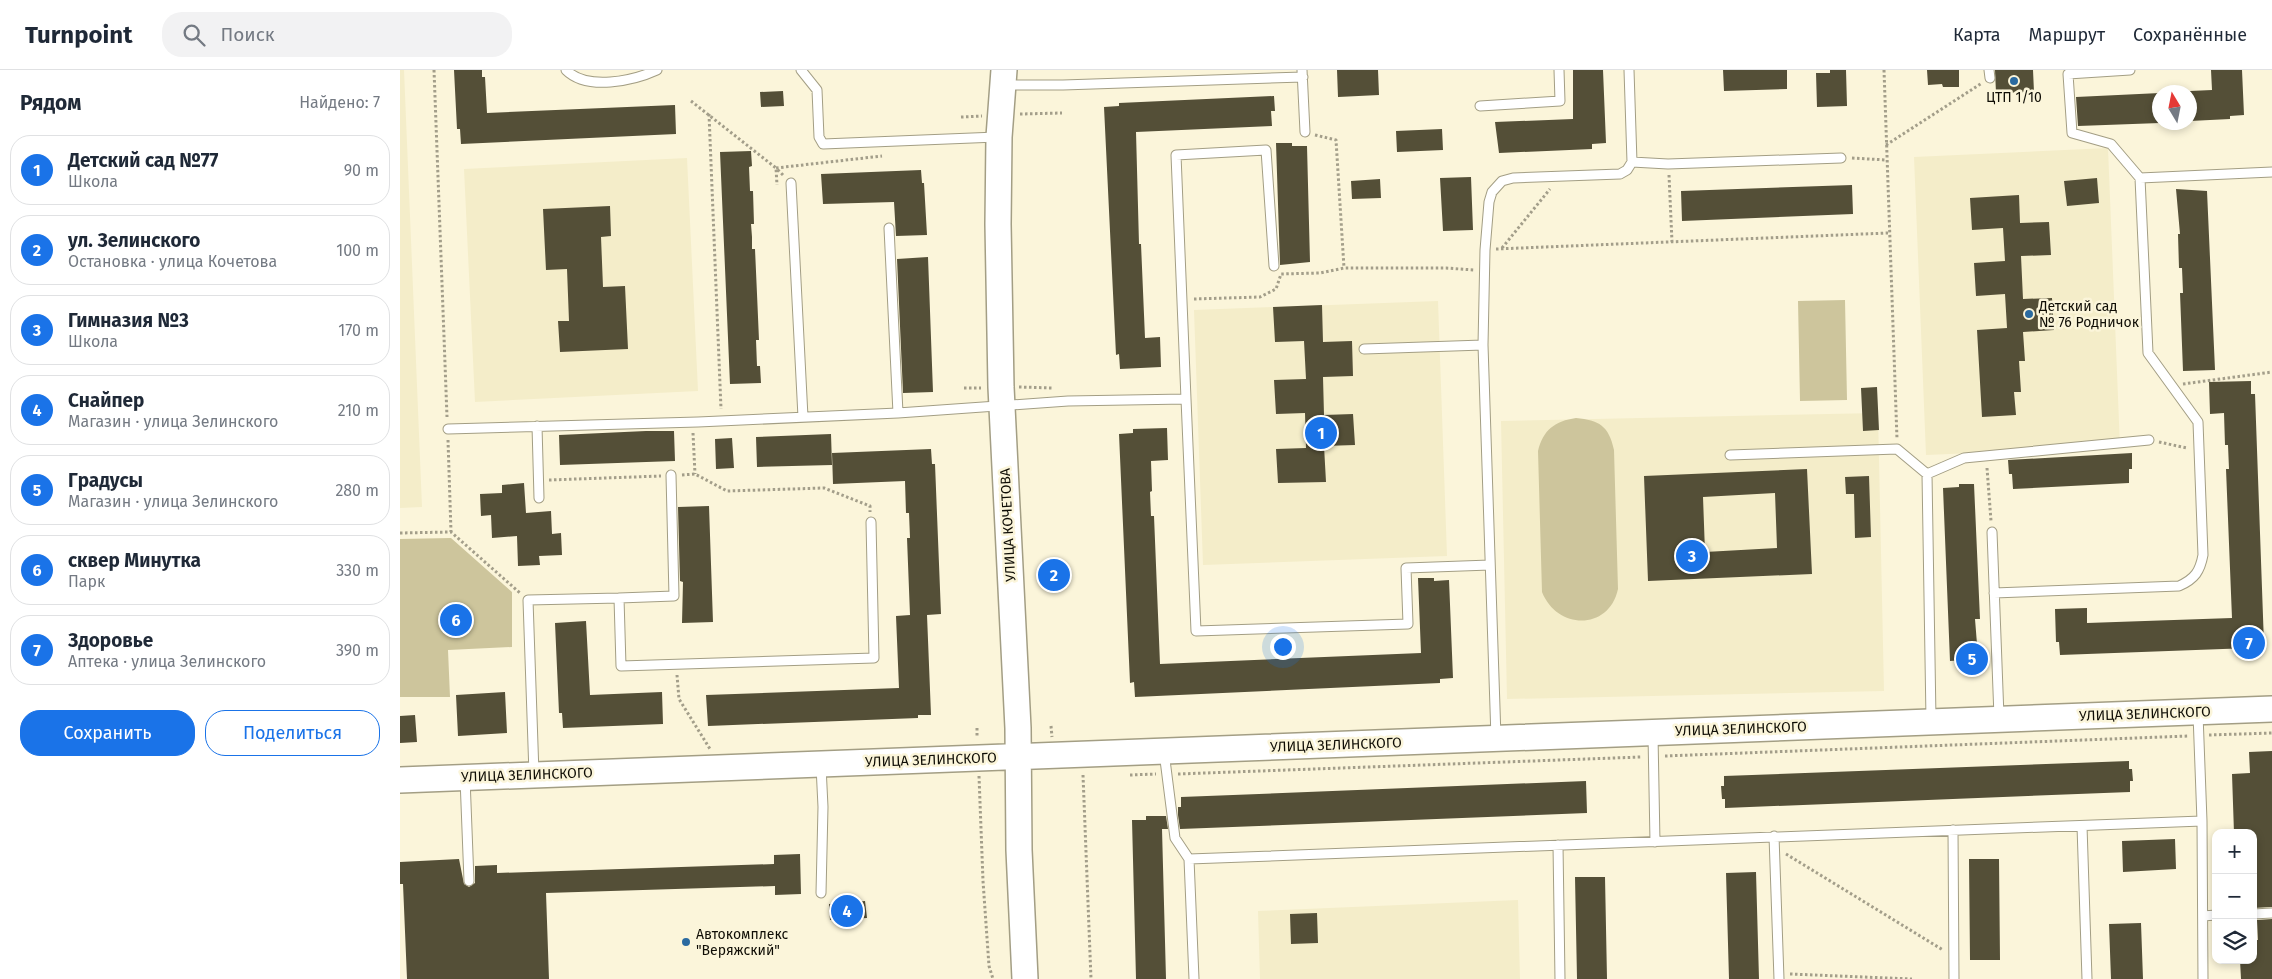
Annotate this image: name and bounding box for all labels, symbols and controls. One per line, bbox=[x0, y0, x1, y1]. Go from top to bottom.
search box bbox=[162, 12, 512, 57]
text: Turnpoint bbox=[25, 21, 132, 49]
icon: search bbox=[180, 21, 208, 49]
text: Поиск bbox=[220, 23, 275, 46]
text: Карта bbox=[1953, 24, 2001, 46]
text: Маршрут bbox=[2029, 24, 2105, 46]
text: Сохранённые bbox=[2133, 24, 2247, 46]
marker: ЦТП 1/10 bbox=[2008, 75, 2020, 87]
north arrow bbox=[2152, 85, 2197, 130]
place label: ЦТП 1/10 bbox=[1986, 89, 2042, 106]
text: Рядом bbox=[20, 90, 81, 116]
text: Найдено: 7 bbox=[299, 93, 380, 112]
text: Детский сад №77 bbox=[68, 149, 218, 172]
text: 1 bbox=[33, 161, 41, 180]
text: 90 m bbox=[344, 161, 379, 180]
text: Школа bbox=[68, 172, 118, 191]
text: ул. Зелинского bbox=[68, 229, 200, 252]
text: 2 bbox=[33, 241, 41, 260]
text: 100 m bbox=[336, 241, 379, 260]
text: Остановка · улица Кочетова bbox=[68, 252, 277, 271]
place label: Детский сад № 76 Родничок bbox=[2038, 298, 2140, 331]
marker: Детский сад № 76 Родничок bbox=[2023, 308, 2035, 320]
text: Гимназия №3 bbox=[68, 309, 189, 332]
text: 3 bbox=[33, 321, 41, 340]
text: 170 m bbox=[338, 321, 379, 340]
text: Школа bbox=[68, 332, 118, 351]
text: Снайпер bbox=[68, 389, 144, 412]
text: 4 bbox=[32, 401, 42, 420]
text: 210 m bbox=[338, 401, 379, 420]
text: Магазин · улица Зелинского bbox=[68, 412, 278, 431]
pin: 1 bbox=[1305, 414, 1337, 452]
street label: УЛИЦА КОЧЕТОВА bbox=[997, 468, 1019, 582]
text: Градусы bbox=[68, 469, 143, 492]
text: 5 bbox=[33, 481, 41, 500]
text: 280 m bbox=[335, 481, 379, 500]
text: Магазин · улица Зелинского bbox=[68, 492, 278, 511]
pin: 3 bbox=[1676, 537, 1708, 575]
text: сквер Минутка bbox=[68, 549, 201, 572]
pin: 2 bbox=[1038, 556, 1070, 594]
text: 6 bbox=[32, 561, 42, 580]
text: 330 m bbox=[336, 561, 379, 580]
text: Парк bbox=[68, 572, 105, 591]
pin: 6 bbox=[440, 601, 472, 639]
pin: 7 bbox=[2233, 624, 2265, 662]
text: Здоровье bbox=[68, 629, 153, 652]
your location bbox=[1270, 634, 1296, 660]
pin: 5 bbox=[1956, 640, 1988, 678]
text: 7 bbox=[33, 641, 41, 660]
text: 390 m bbox=[336, 641, 379, 660]
text: Аптека · улица Зелинского bbox=[68, 652, 266, 671]
street label: УЛИЦА ЗЕЛИНСКОГО bbox=[2079, 703, 2211, 725]
button: Сохранить bbox=[20, 710, 195, 756]
button: Поделиться bbox=[205, 710, 380, 756]
street label: УЛИЦА ЗЕЛИНСКОГО bbox=[1675, 718, 1807, 740]
street label: УЛИЦА ЗЕЛИНСКОГО bbox=[1270, 734, 1402, 756]
street label: УЛИЦА ЗЕЛИНСКОГО bbox=[865, 749, 997, 771]
street label: УЛИЦА ЗЕЛИНСКОГО bbox=[461, 764, 593, 786]
map controls bbox=[2212, 829, 2257, 964]
button: + bbox=[2212, 829, 2257, 874]
button: − bbox=[2212, 874, 2257, 919]
pin: 4 bbox=[831, 892, 863, 930]
button: layers bbox=[2212, 919, 2257, 964]
place label: Автокомплекс "Веряжский" bbox=[696, 926, 789, 959]
marker: Автокомплекс "Веряжский" bbox=[680, 936, 692, 948]

